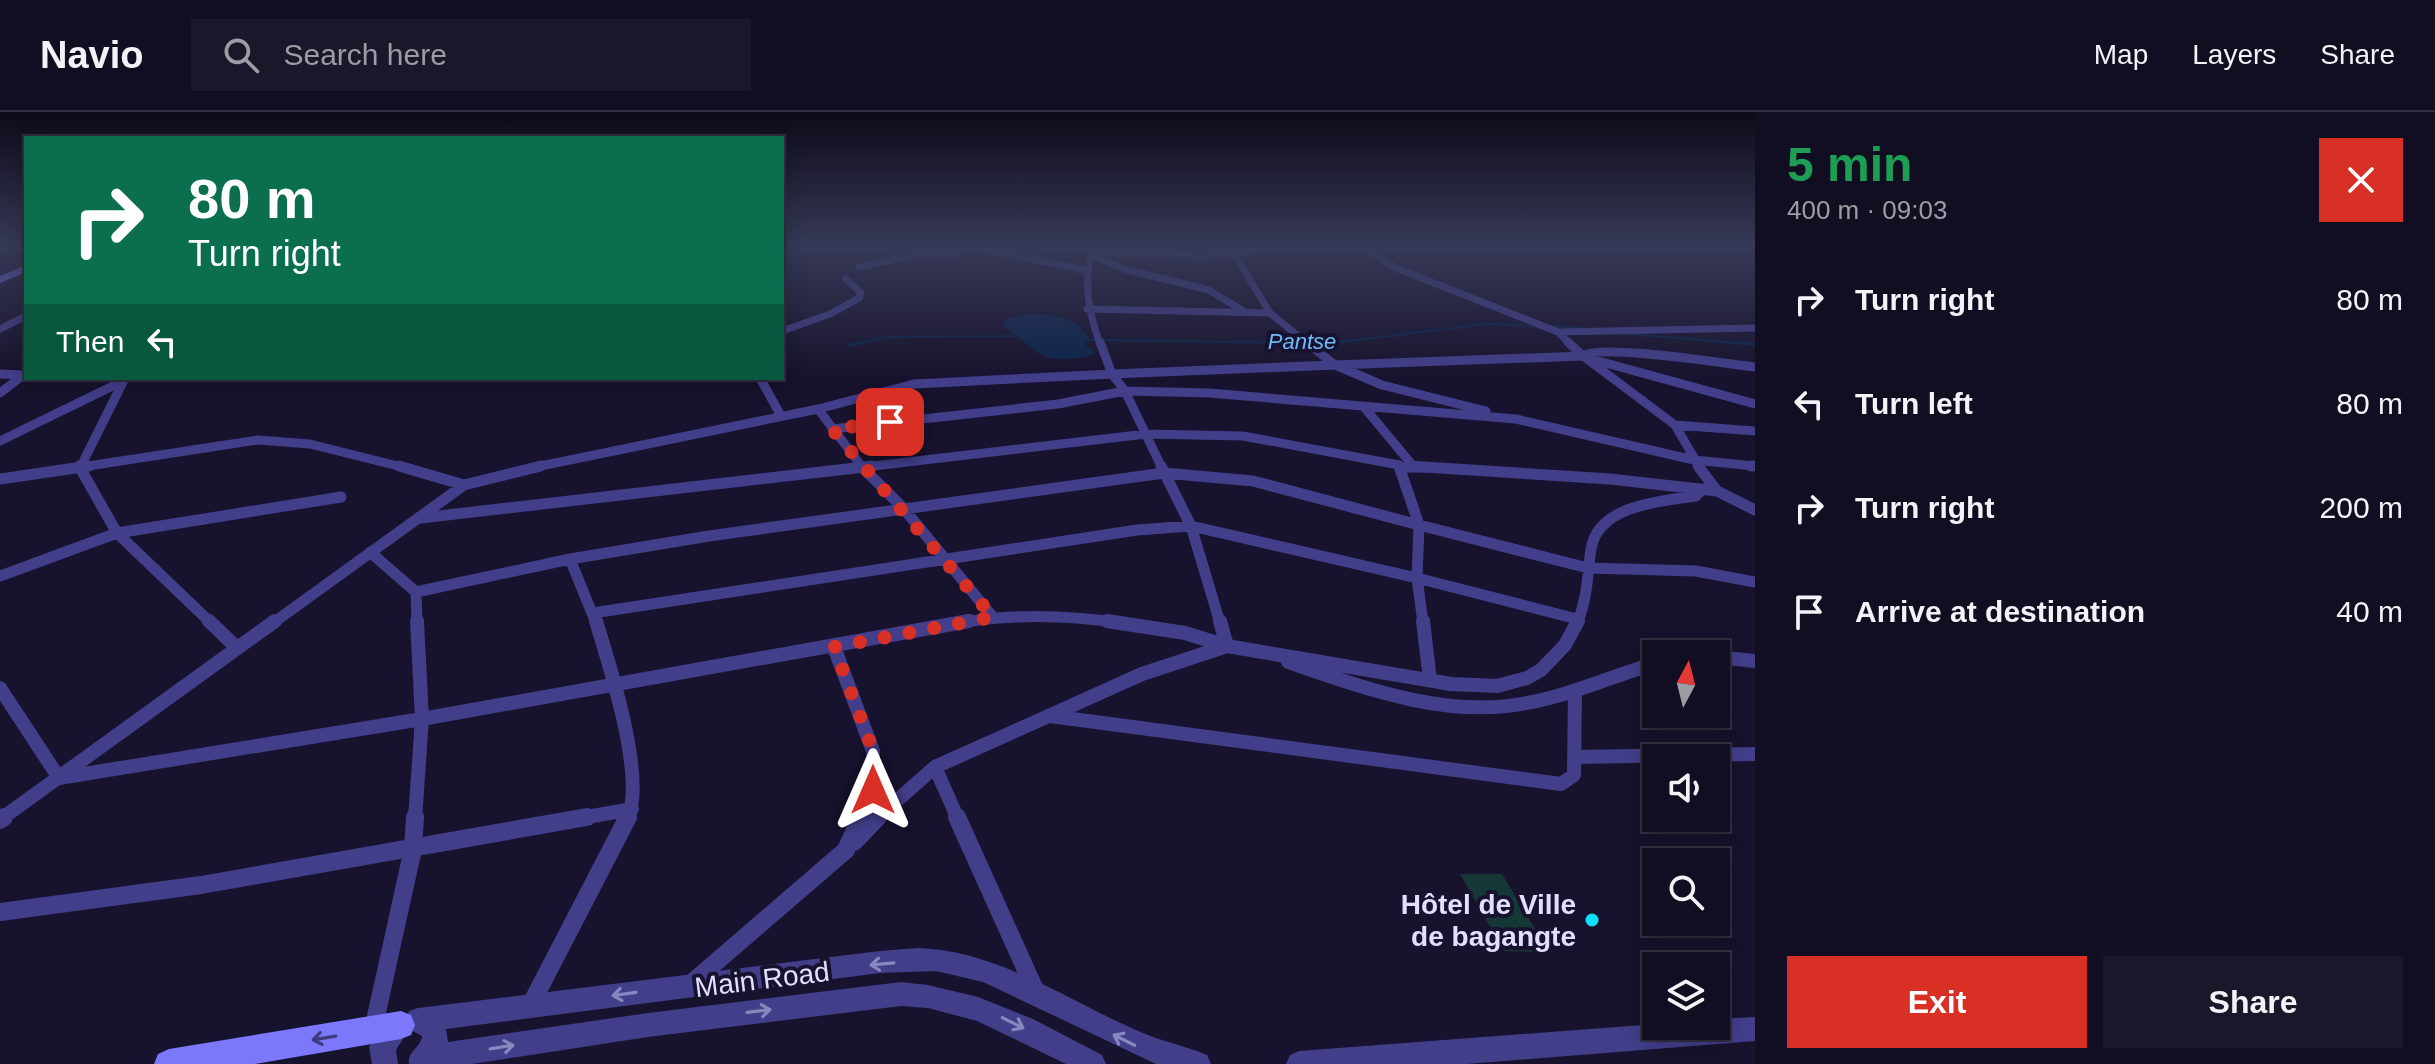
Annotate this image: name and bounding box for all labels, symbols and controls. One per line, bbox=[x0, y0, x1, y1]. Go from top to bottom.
search box bbox=[191, 19, 751, 91]
icon: search bbox=[219, 33, 263, 77]
text: Navio bbox=[40, 34, 143, 76]
text: Search here bbox=[283, 38, 447, 71]
text: Map bbox=[2094, 39, 2148, 70]
text: Layers bbox=[2192, 39, 2276, 70]
text: Share bbox=[2320, 39, 2395, 70]
text: 5 min bbox=[1787, 138, 1912, 191]
button: close bbox=[2319, 138, 2403, 222]
text: 80 m bbox=[188, 167, 316, 230]
icon: right bbox=[56, 168, 160, 272]
text: 400 m · 09:03 bbox=[1787, 195, 1947, 225]
text: Turn right bbox=[188, 233, 341, 274]
icon: right bbox=[1787, 278, 1831, 322]
text: Turn right bbox=[1855, 283, 1994, 316]
text: 80 m bbox=[2336, 283, 2403, 316]
icon: left bbox=[140, 320, 184, 364]
text: Then bbox=[56, 325, 124, 358]
water label: Pantse bbox=[1268, 329, 1336, 354]
icon: left bbox=[1787, 382, 1831, 426]
text: Turn left bbox=[1855, 387, 1973, 420]
text: 80 m bbox=[2336, 387, 2403, 420]
pin bbox=[856, 388, 924, 456]
icon: arrive bbox=[868, 400, 912, 444]
icon: right bbox=[1787, 486, 1831, 530]
text: Turn right bbox=[1855, 491, 1994, 524]
text: 200 m bbox=[2320, 491, 2403, 524]
icon: arrive bbox=[1787, 590, 1831, 634]
text: Arrive at destination bbox=[1855, 595, 2145, 628]
text: 40 m bbox=[2336, 595, 2403, 628]
north arrow bbox=[1642, 640, 1730, 728]
map controls bbox=[1642, 640, 1730, 1040]
button: sound bbox=[1642, 744, 1730, 832]
position arrow bbox=[831, 748, 915, 832]
button: search bbox=[1642, 848, 1730, 936]
place label: Hôtel de Ville de bagangte bbox=[1401, 889, 1576, 952]
marker: Hôtel de Ville de bagangte bbox=[1583, 911, 1601, 929]
button: layers bbox=[1642, 952, 1730, 1040]
street label: Main Road bbox=[693, 956, 831, 1003]
button: Exit bbox=[1787, 956, 2087, 1048]
button: Share bbox=[2103, 956, 2403, 1048]
one-way arrow bbox=[869, 957, 896, 972]
one-way arrow bbox=[611, 987, 637, 1002]
one-way arrow bbox=[745, 1004, 772, 1019]
one-way arrow bbox=[1001, 1016, 1025, 1031]
one-way arrow bbox=[312, 1031, 337, 1046]
one-way arrow bbox=[1112, 1032, 1136, 1047]
one-way arrow bbox=[489, 1039, 514, 1054]

